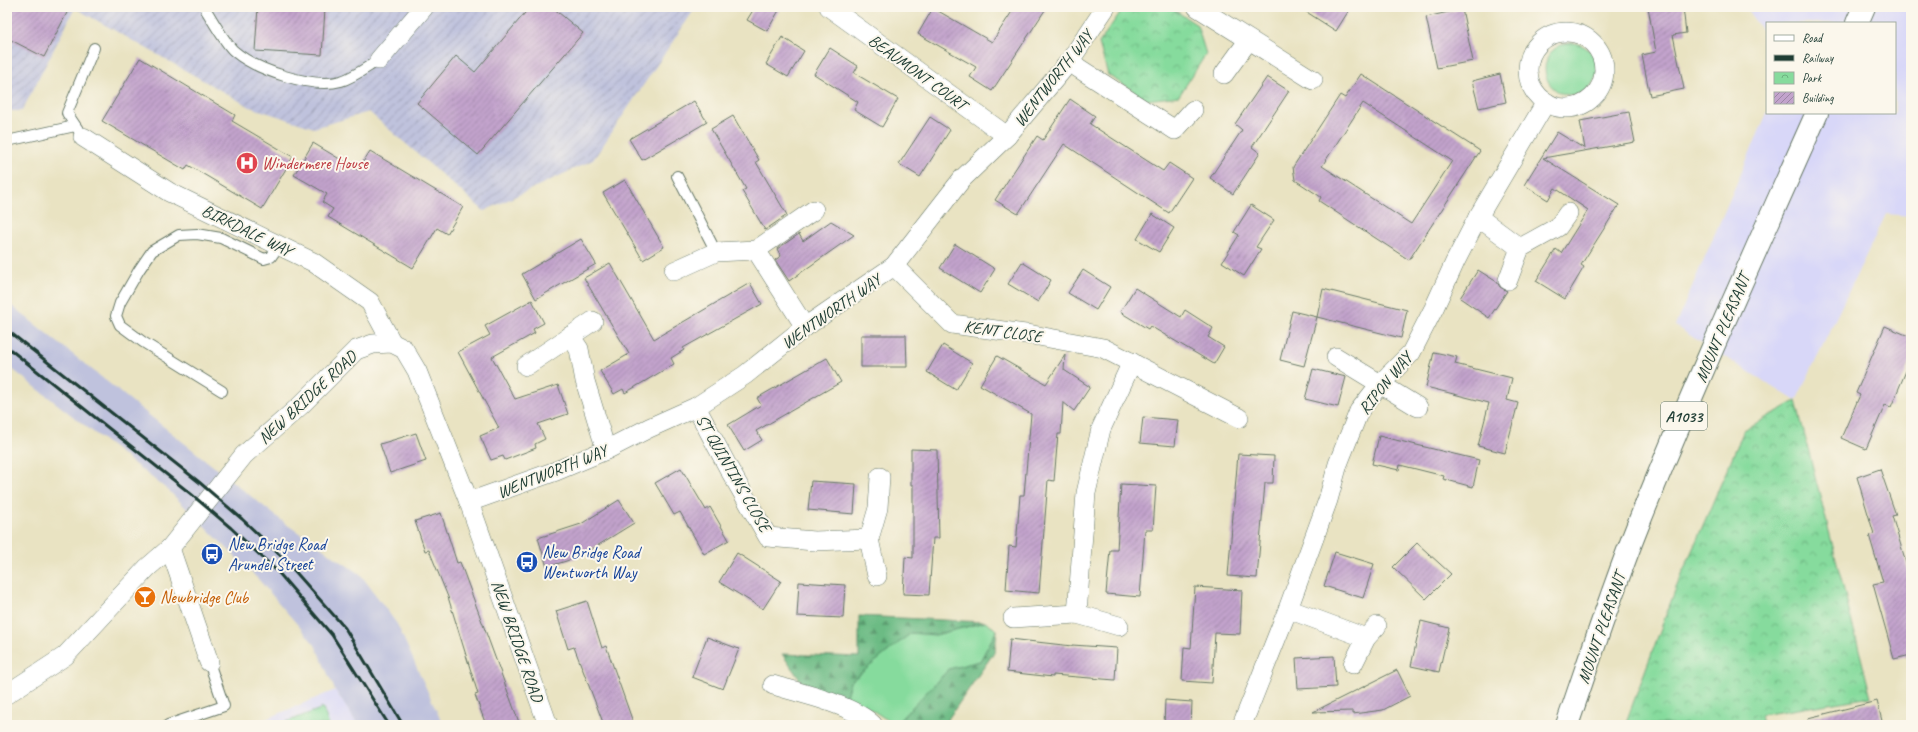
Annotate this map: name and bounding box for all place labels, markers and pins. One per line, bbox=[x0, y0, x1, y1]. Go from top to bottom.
hospital icon: Windermere House bbox=[234, 150, 260, 176]
place label: Windermere House bbox=[262, 153, 369, 174]
place label: New Bridge Road Arundel Street bbox=[228, 534, 329, 575]
bus stop icon: New Bridge Road Arundel Street bbox=[199, 541, 225, 567]
place label: New Bridge Road Wentworth Way bbox=[542, 542, 643, 583]
bus stop icon: New Bridge Road Wentworth Way bbox=[514, 549, 540, 575]
bar icon: Newbridge Club bbox=[132, 584, 158, 610]
place label: Newbridge Club bbox=[160, 587, 250, 608]

